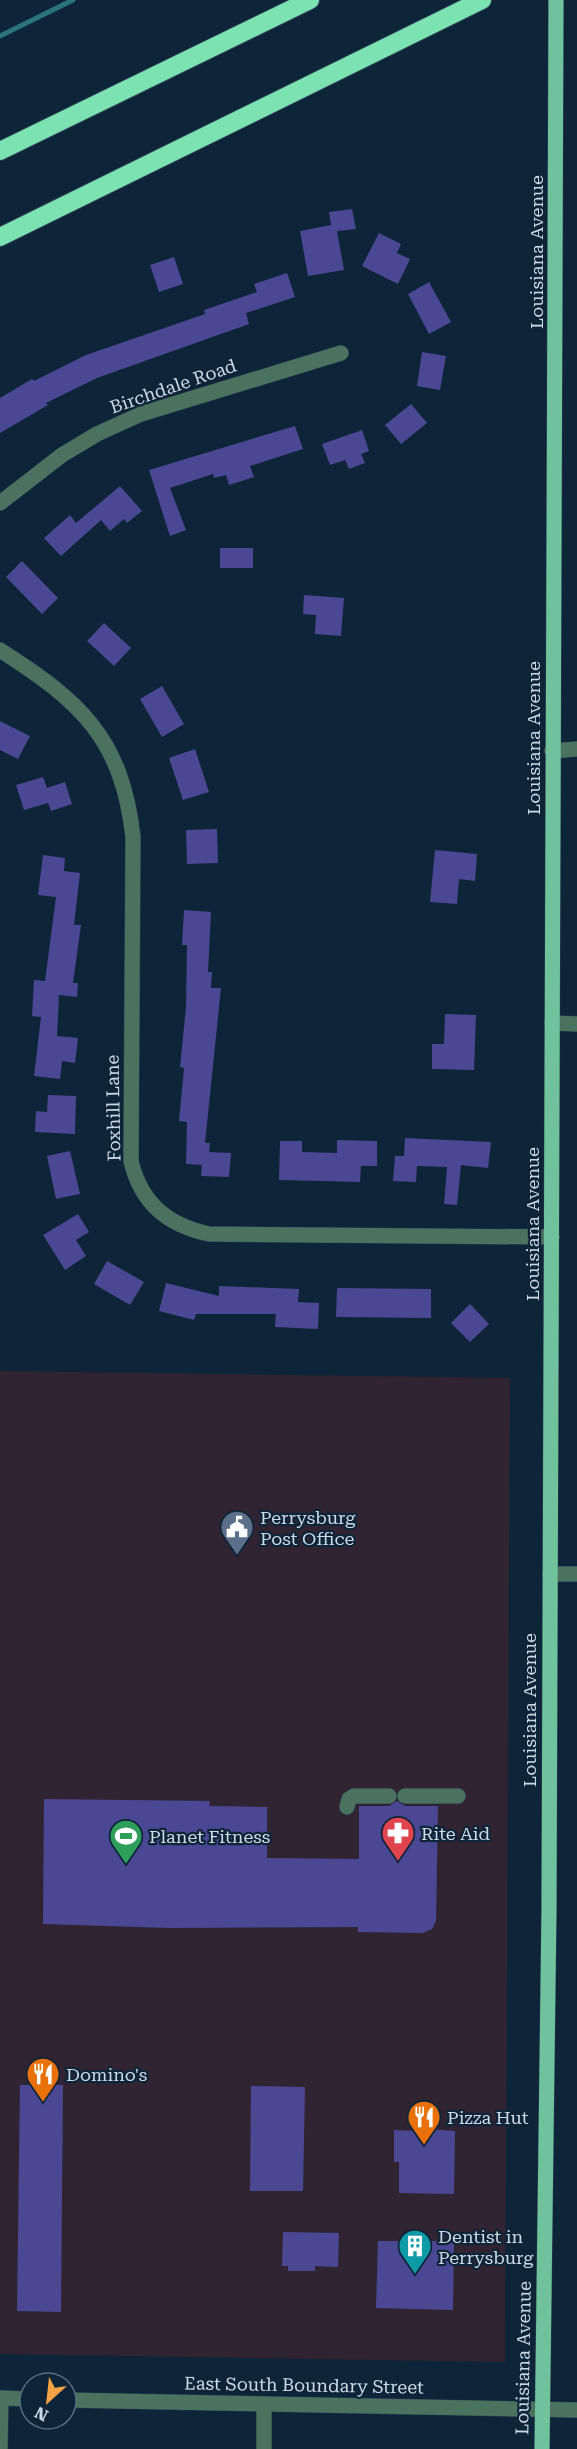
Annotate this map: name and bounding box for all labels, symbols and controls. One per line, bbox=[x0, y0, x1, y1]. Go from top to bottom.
street label: Louisiana Avenue bbox=[526, 175, 547, 329]
street label: Birchdale Road bbox=[107, 354, 239, 417]
street label: Louisiana Avenue bbox=[523, 661, 544, 815]
street label: Foxhill Lane bbox=[102, 1054, 124, 1162]
street label: Louisiana Avenue bbox=[522, 1147, 543, 1301]
place label: Perrysburg Post Office bbox=[260, 1507, 356, 1549]
public building icon: Perrysburg Post Office bbox=[219, 1509, 255, 1556]
street label: Louisiana Avenue bbox=[519, 1633, 540, 1787]
pharmacy icon: Rite Aid bbox=[380, 1815, 416, 1862]
sports icon: Planet Fitness bbox=[108, 1818, 144, 1865]
place label: Rite Aid bbox=[421, 1823, 491, 1844]
place label: Planet Fitness bbox=[149, 1826, 270, 1847]
restaurant icon: Domino's bbox=[25, 2056, 61, 2103]
place label: Domino's bbox=[66, 2064, 147, 2085]
restaurant icon: Pizza Hut bbox=[406, 2099, 442, 2146]
place label: Pizza Hut bbox=[447, 2107, 529, 2128]
place label: Dentist in Perrysburg bbox=[438, 2226, 534, 2268]
building icon: Dentist in Perrysburg bbox=[397, 2228, 433, 2275]
street label: Louisiana Avenue bbox=[511, 2281, 535, 2435]
north arrow bbox=[18, 2371, 78, 2431]
street label: East South Boundary Street bbox=[184, 2372, 424, 2398]
text: N bbox=[32, 2403, 51, 2425]

